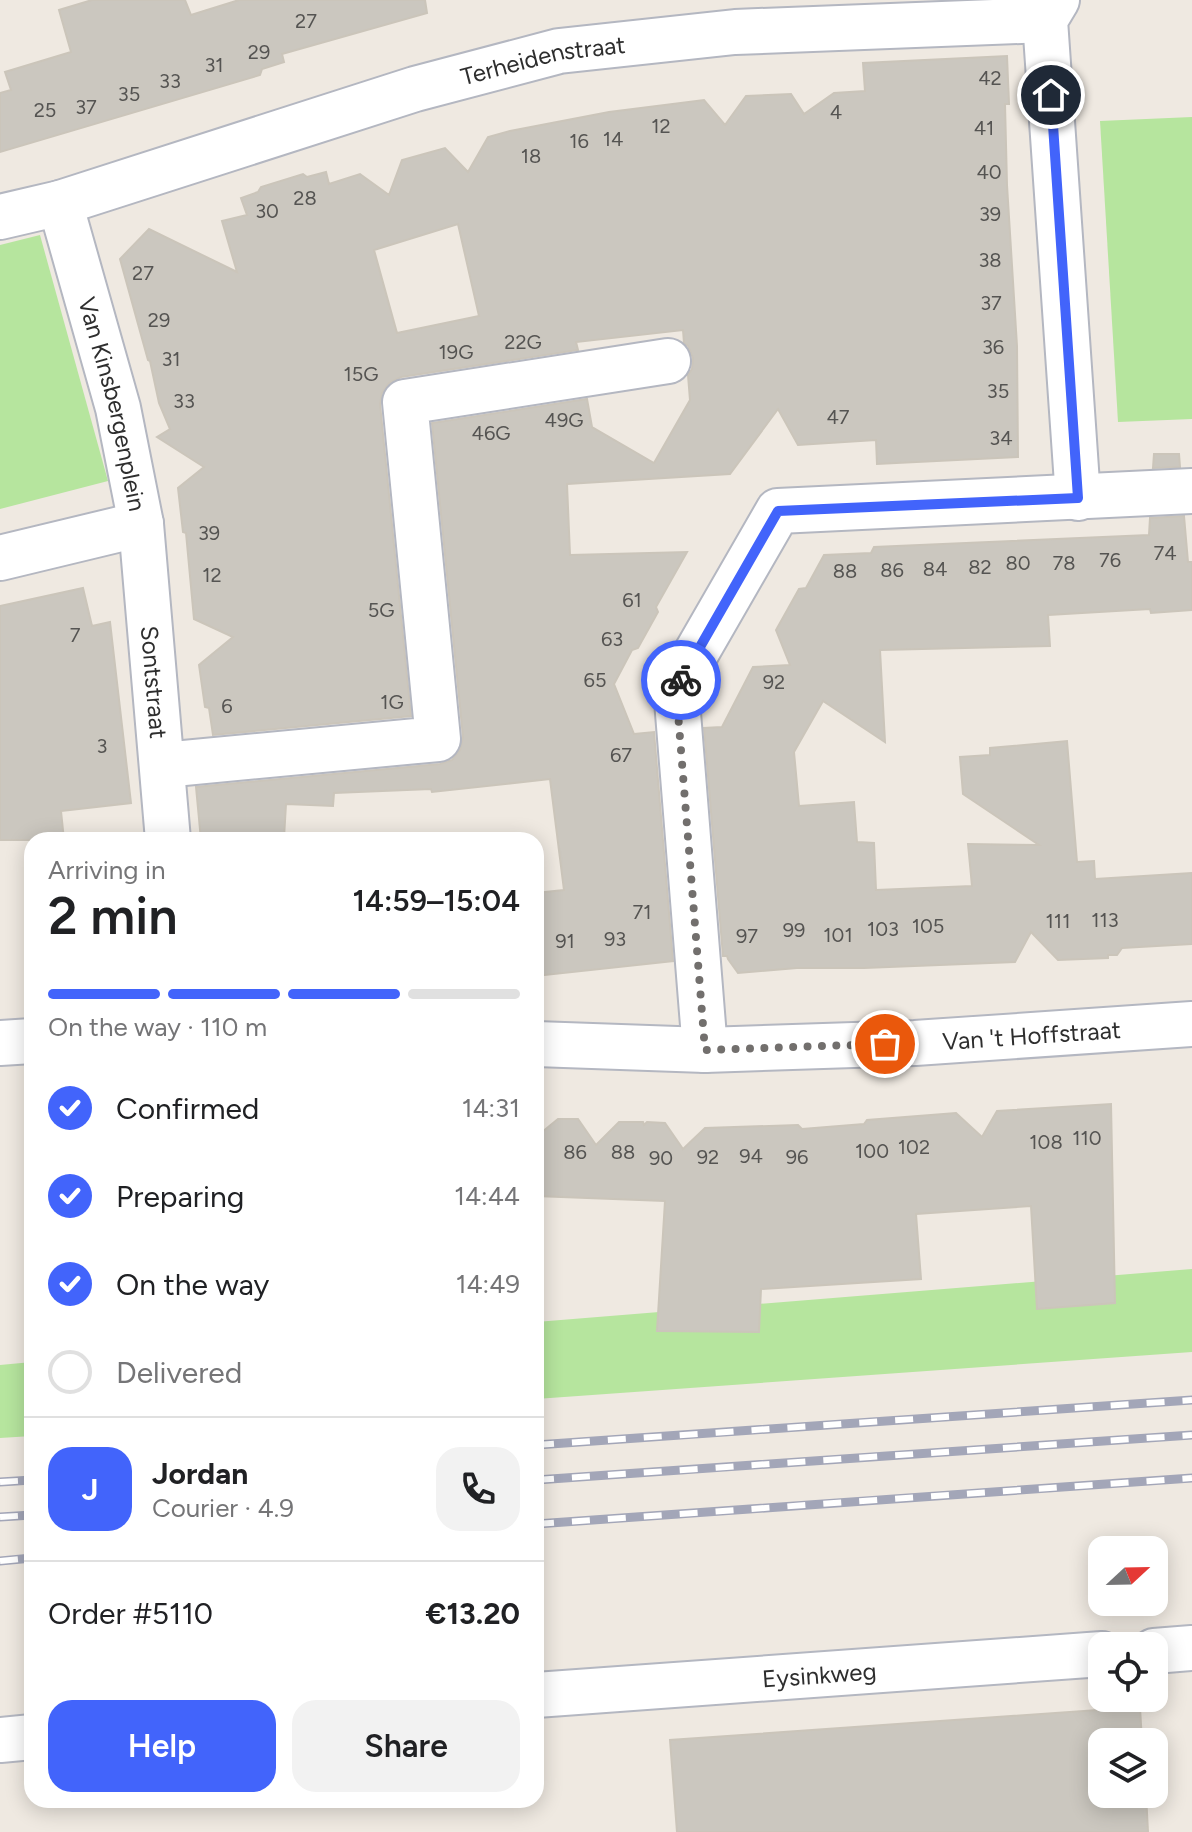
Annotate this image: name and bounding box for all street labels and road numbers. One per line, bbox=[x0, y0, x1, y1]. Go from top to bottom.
street label: Terheidenstraat bbox=[457, 29, 627, 91]
street label: Van Kinsbergenplein bbox=[73, 294, 153, 514]
street label: Sontstraat bbox=[135, 625, 174, 740]
street label: Van 't Hoffstraat bbox=[941, 1014, 1122, 1056]
street label: Eysinkweg bbox=[761, 1656, 877, 1693]

